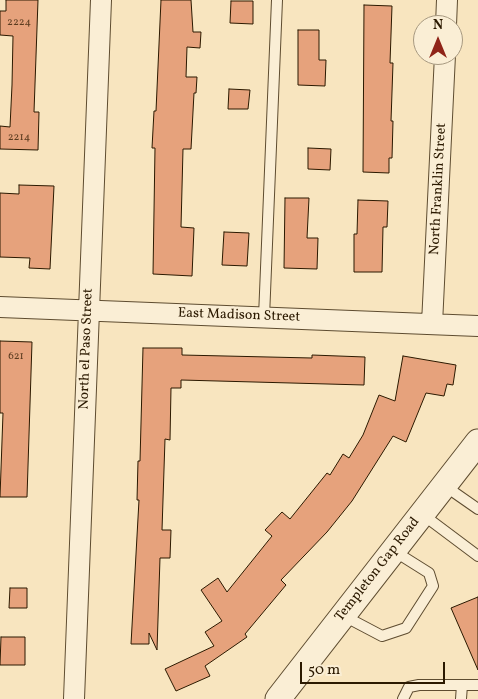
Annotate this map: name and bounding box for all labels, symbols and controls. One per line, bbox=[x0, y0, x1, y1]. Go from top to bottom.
north arrow bbox=[413, 15, 463, 65]
house number: 2224 bbox=[7, 16, 31, 30]
text: N bbox=[433, 16, 443, 35]
street label: North Franklin Street bbox=[427, 123, 451, 255]
house number: 2214 bbox=[8, 131, 30, 145]
street label: North el Paso Street bbox=[76, 288, 98, 410]
street label: East Madison Street bbox=[177, 305, 301, 327]
house number: 621 bbox=[8, 350, 24, 364]
street label: Templeton Gap Road bbox=[332, 514, 424, 626]
scale bar bbox=[303, 652, 448, 684]
text: 50 m bbox=[308, 660, 340, 681]

